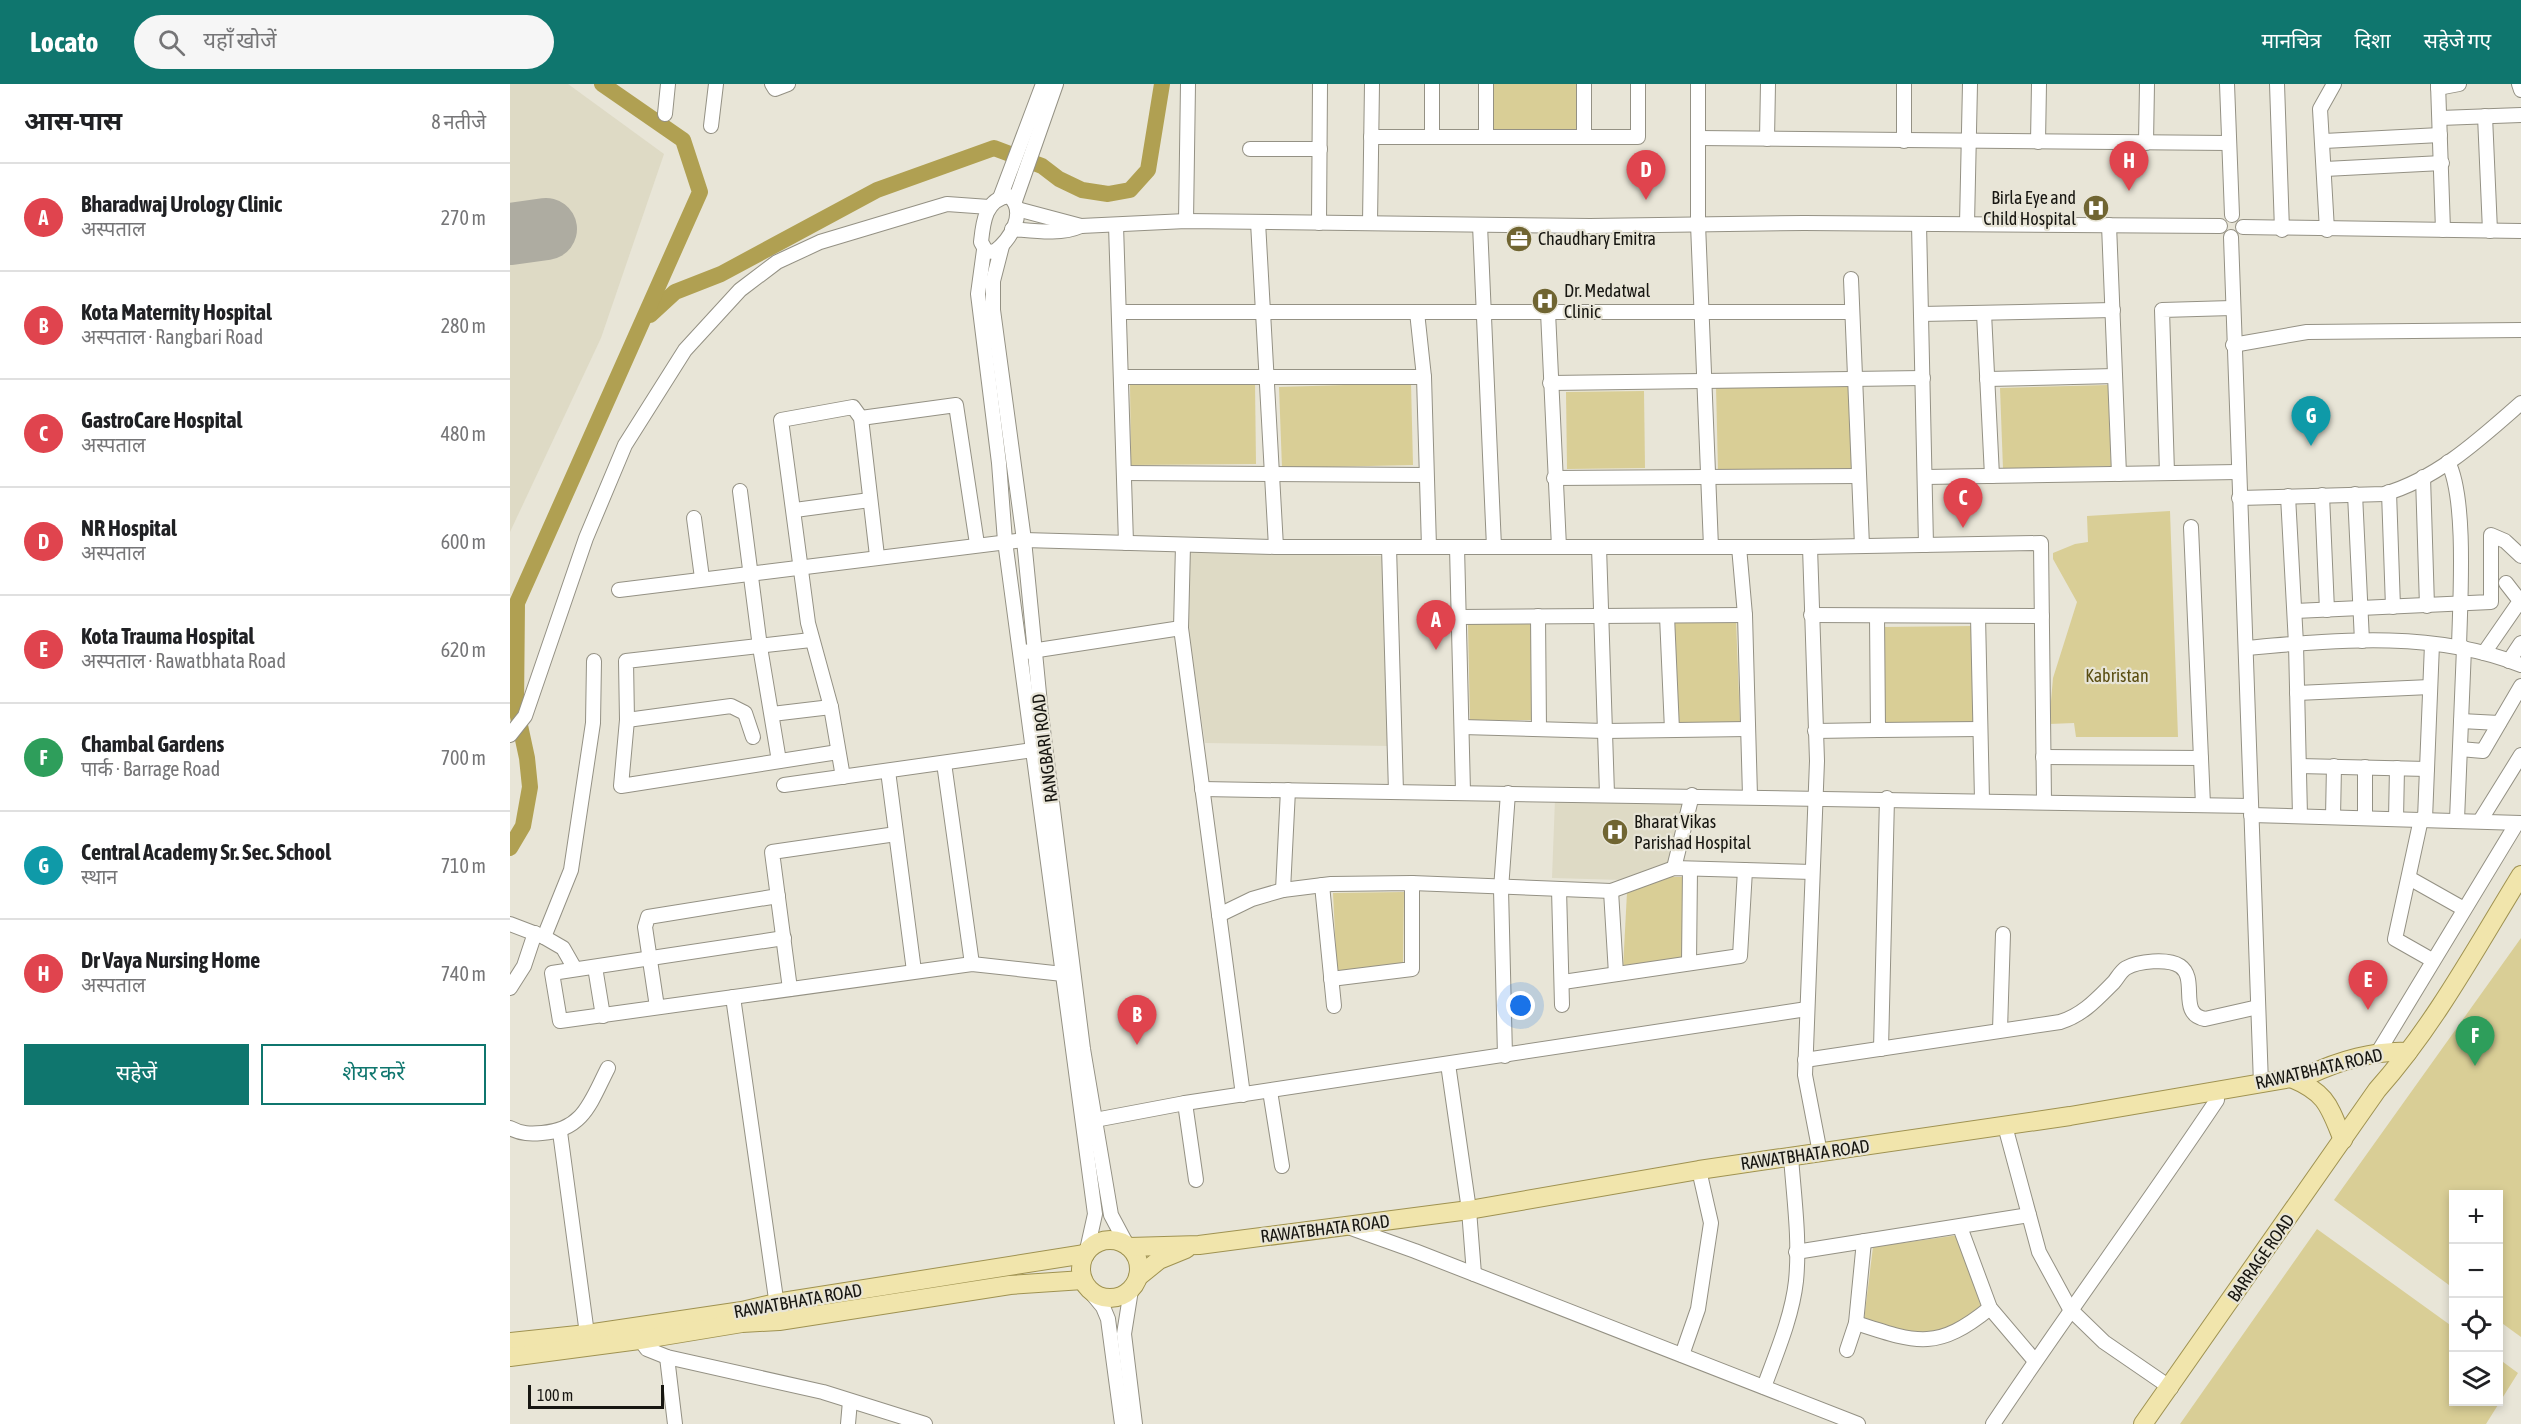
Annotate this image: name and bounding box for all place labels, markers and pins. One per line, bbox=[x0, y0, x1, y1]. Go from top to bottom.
pin: H bbox=[2110, 141, 2148, 191]
pin: D bbox=[1626, 150, 1666, 200]
place label: Birla Eye and Child Hospital bbox=[1983, 187, 2076, 229]
hospital icon: Birla Eye and Child Hospital bbox=[2081, 193, 2111, 223]
office icon: Chaudhary Emitra bbox=[1504, 224, 1534, 254]
place label: Chaudhary Emitra bbox=[1538, 228, 1656, 249]
place label: Dr. Medatwal Clinic bbox=[1564, 280, 1651, 322]
hospital icon: Dr. Medatwal Clinic bbox=[1530, 286, 1560, 316]
pin: G bbox=[2292, 396, 2330, 446]
pin: C bbox=[1944, 478, 1982, 528]
pin: A bbox=[1416, 600, 1456, 650]
place label: Bharat Vikas Parishad Hospital bbox=[1634, 811, 1751, 853]
hospital icon: Bharat Vikas Parishad Hospital bbox=[1600, 817, 1630, 847]
pin: E bbox=[2348, 960, 2388, 1010]
pin: B bbox=[1118, 996, 1156, 1045]
pin: F bbox=[2456, 1016, 2494, 1066]

